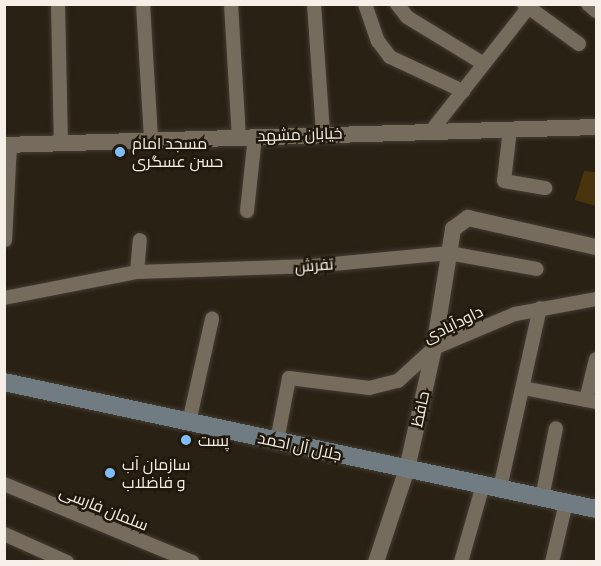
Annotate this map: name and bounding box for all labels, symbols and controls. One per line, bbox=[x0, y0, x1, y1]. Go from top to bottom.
street label: خیابان مشهد bbox=[257, 123, 343, 145]
place label: مسجد امام حسن عسگری bbox=[132, 133, 223, 171]
marker: مسجد امام حسن عسگری bbox=[113, 145, 127, 159]
street label: تفرش bbox=[294, 254, 334, 276]
street label: داودآبادی bbox=[420, 301, 486, 347]
street label: حافظ bbox=[407, 389, 433, 429]
street label: جلال آل احمد bbox=[256, 428, 344, 464]
place label: پست bbox=[198, 430, 229, 450]
marker: پست bbox=[179, 433, 193, 447]
place label: سازمان آب و فاضلاب bbox=[122, 454, 191, 492]
marker: سازمان آب و فاضلاب bbox=[103, 466, 117, 480]
street label: سلمان فارسی bbox=[57, 481, 151, 535]

